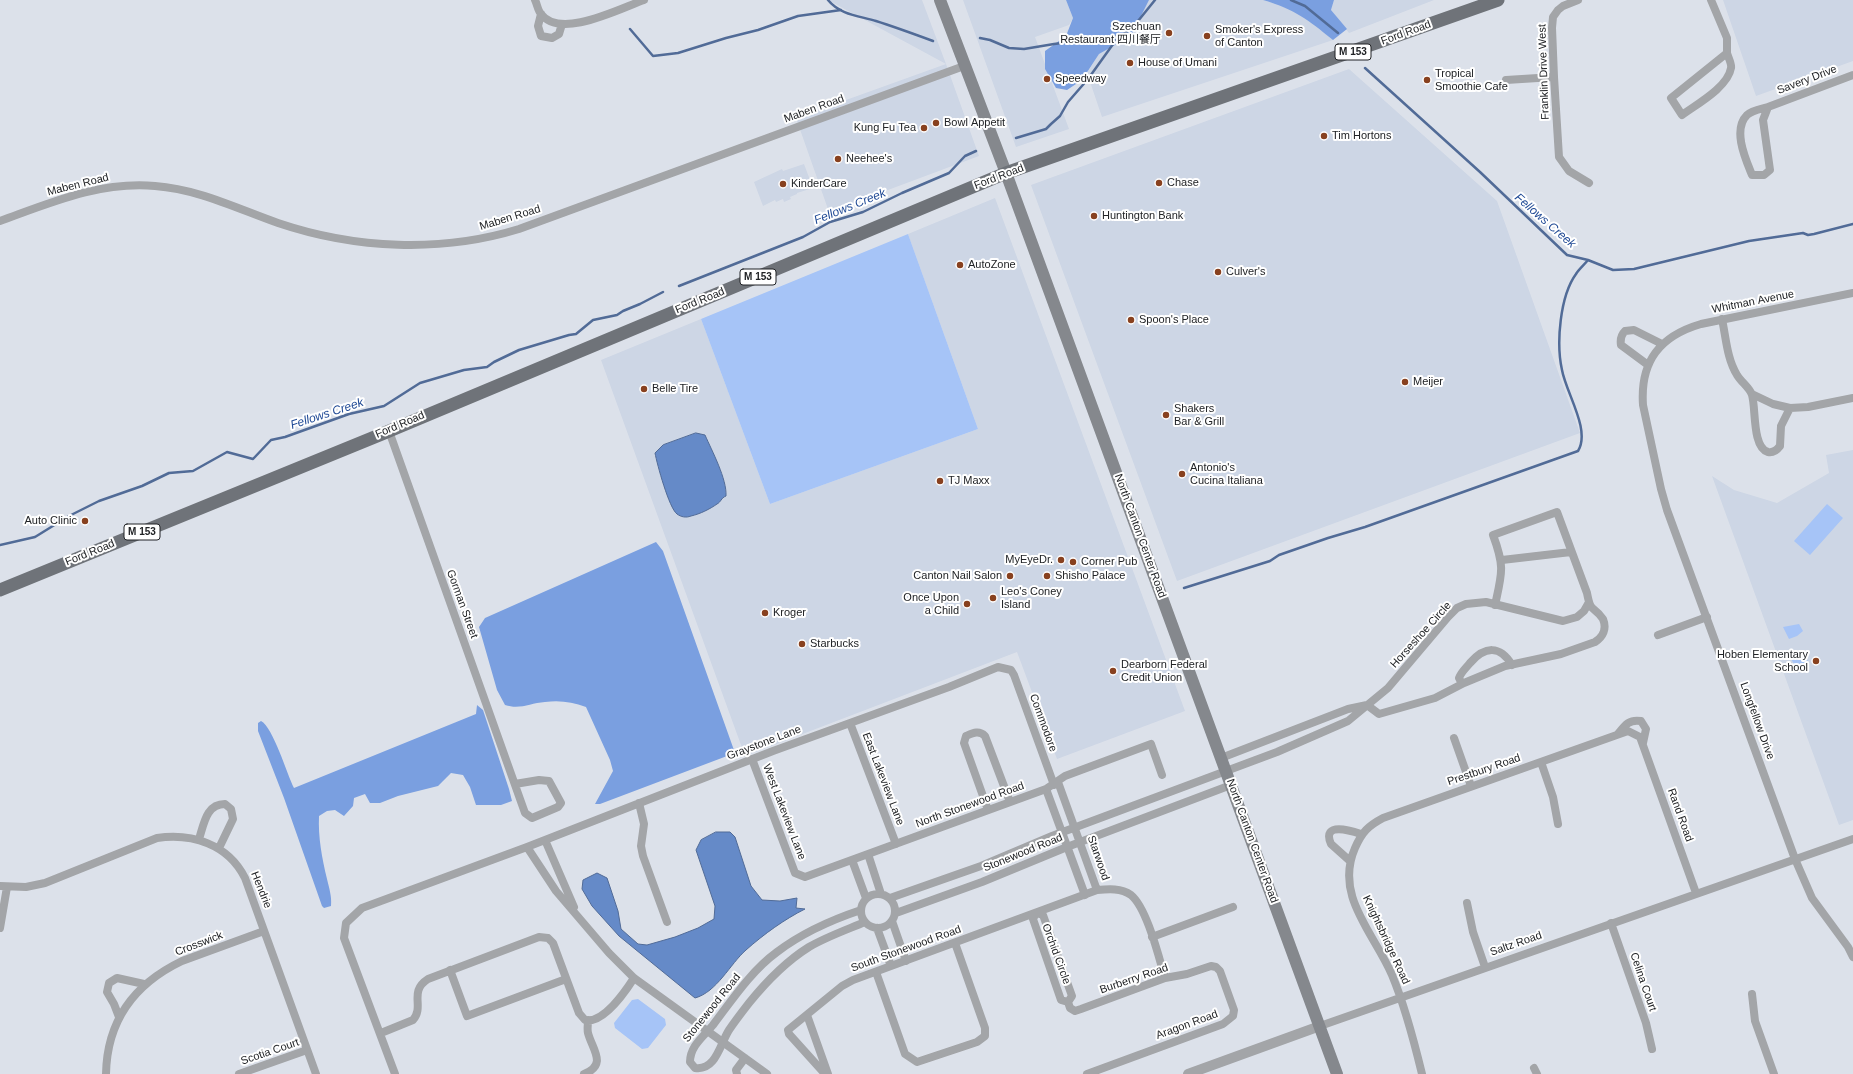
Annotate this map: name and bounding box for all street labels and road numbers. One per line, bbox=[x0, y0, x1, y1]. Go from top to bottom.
street label: Ford Road bbox=[1379, 18, 1433, 48]
street label: Franklin Drive West bbox=[1536, 24, 1552, 120]
road number: M 153 bbox=[1335, 44, 1371, 60]
street label: Savery Drive bbox=[1775, 63, 1839, 97]
street label: Maben Road bbox=[782, 92, 846, 126]
street label: Ford Road bbox=[972, 162, 1026, 192]
street label: Maben Road bbox=[46, 171, 110, 199]
street label: Maben Road bbox=[478, 202, 542, 234]
road number: M 153 bbox=[740, 269, 776, 285]
street label: Ford Road bbox=[673, 285, 727, 317]
street label: Whitman Avenue bbox=[1711, 288, 1795, 316]
street label: Ford Road bbox=[374, 409, 426, 441]
street label: North Canton Center Road bbox=[1111, 472, 1169, 600]
road number: M 153 bbox=[124, 524, 160, 540]
street label: Ford Road bbox=[63, 537, 117, 569]
street label: Gorman Street bbox=[443, 568, 481, 640]
street label: Horseshoe Circle bbox=[1388, 599, 1454, 671]
street label: Longfellow Drive bbox=[1737, 681, 1777, 761]
street label: Commodore bbox=[1026, 692, 1060, 754]
street label: Graystone Lane bbox=[725, 723, 803, 763]
street label: East Lakeview Lane bbox=[859, 731, 907, 827]
street label: Prestbury Road bbox=[1446, 751, 1522, 789]
street label: West Lakeview Lane bbox=[760, 762, 808, 862]
street label: North Canton Center Road bbox=[1223, 777, 1281, 905]
street label: North Stonewood Road bbox=[914, 779, 1026, 831]
street label: Rand Road bbox=[1664, 787, 1696, 843]
street label: Stonewood Road bbox=[981, 831, 1065, 875]
street label: Starwood bbox=[1084, 834, 1112, 882]
street label: Hendrie bbox=[248, 870, 274, 910]
street label: Knightsbridge Road bbox=[1360, 893, 1412, 987]
street label: Orchid Circle bbox=[1039, 922, 1073, 986]
street label: South Stonewood Road bbox=[849, 923, 963, 975]
street label: Crosswick bbox=[173, 929, 225, 959]
street label: Saltz Road bbox=[1488, 929, 1544, 959]
street label: Celina Court bbox=[1627, 951, 1659, 1013]
street label: Burberry Road bbox=[1098, 961, 1170, 997]
street label: Stonewood Road bbox=[680, 971, 744, 1045]
street label: Aragon Road bbox=[1154, 1008, 1220, 1042]
street label: Scotia Court bbox=[239, 1036, 301, 1068]

